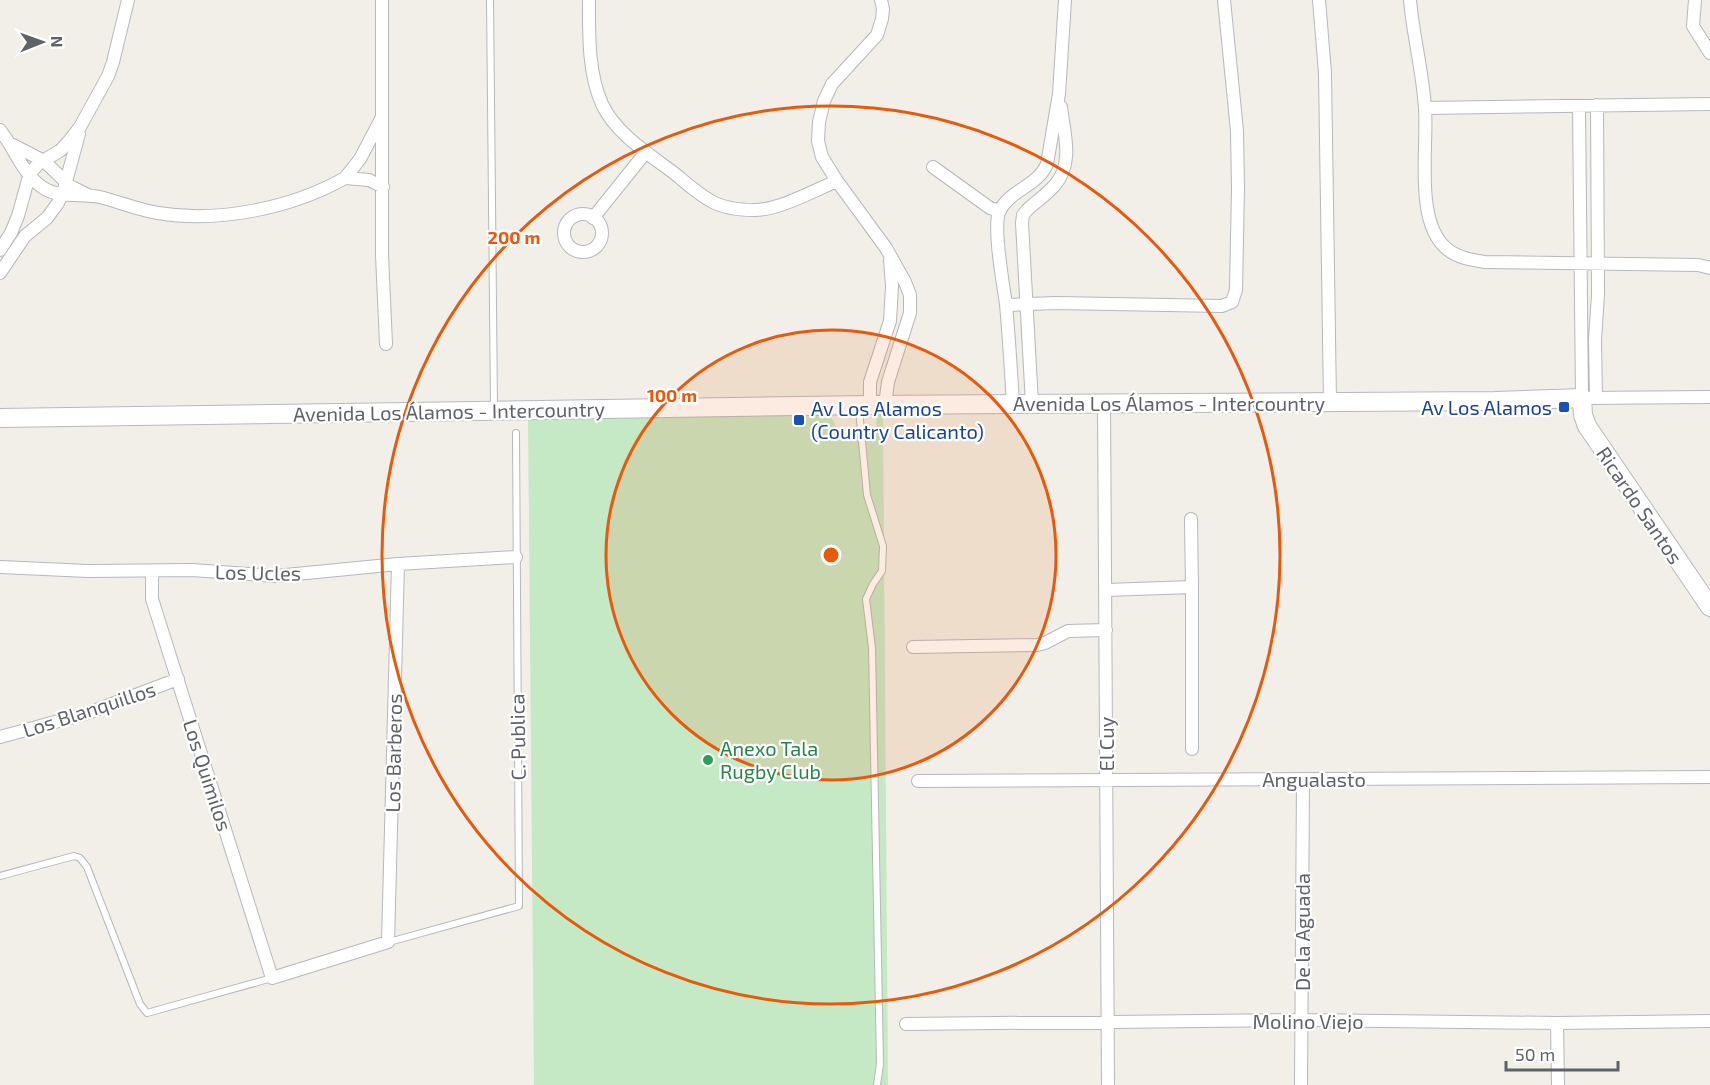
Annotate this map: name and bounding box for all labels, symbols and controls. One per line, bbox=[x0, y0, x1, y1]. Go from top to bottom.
north arrow bbox=[12, 12, 72, 72]
text: N bbox=[48, 36, 67, 48]
text: 200 m bbox=[488, 226, 540, 248]
text: 100 m bbox=[647, 384, 697, 406]
street label: Avenida Los Álamos - Intercountry bbox=[1013, 391, 1325, 415]
place label: Av Los Alamos bbox=[1421, 395, 1552, 419]
street label: Avenida Los Álamos - Intercountry bbox=[293, 396, 606, 426]
place label: Av Los Alamos (Country Calicanto) bbox=[811, 396, 984, 443]
marker: Av Los Alamos bbox=[1557, 400, 1571, 414]
marker: Av Los Alamos (Country Calicanto) bbox=[792, 413, 806, 427]
street label: Ricardo Santos bbox=[1592, 442, 1688, 568]
centre of rings bbox=[821, 545, 841, 565]
street label: Los Ucles bbox=[215, 559, 301, 585]
street label: Los Blanquillos bbox=[20, 676, 158, 742]
street label: Los Barberos bbox=[380, 693, 406, 813]
street label: C. Publica bbox=[504, 693, 530, 781]
street label: Los Quimilos bbox=[179, 716, 237, 834]
street label: El Cuy bbox=[1094, 716, 1118, 771]
place label: Anexo Tala Rugby Club bbox=[720, 736, 821, 783]
marker: Anexo Tala Rugby Club bbox=[701, 753, 715, 767]
street label: Angualasto bbox=[1262, 767, 1366, 791]
street label: De la Aguada bbox=[1290, 873, 1314, 991]
street label: Molino Viejo bbox=[1253, 1009, 1364, 1033]
scale bar bbox=[1506, 1034, 1618, 1072]
text: 50 m bbox=[1515, 1043, 1555, 1065]

